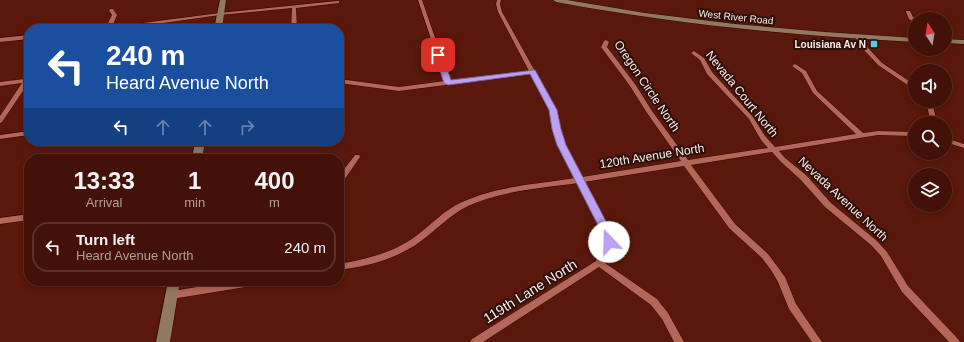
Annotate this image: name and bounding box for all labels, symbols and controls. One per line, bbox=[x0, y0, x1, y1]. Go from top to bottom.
street label: West River Road bbox=[698, 8, 774, 26]
north arrow bbox=[908, 12, 952, 56]
map controls bbox=[908, 12, 952, 212]
pin bbox=[421, 38, 455, 72]
street label: Oregon Circle North bbox=[611, 38, 683, 134]
place label: Louisiana Av N bbox=[795, 39, 866, 50]
marker: Louisiana Av N bbox=[869, 39, 879, 49]
icon: left bbox=[40, 40, 92, 92]
text: 240 m bbox=[106, 40, 185, 71]
icon: arrive bbox=[427, 44, 449, 66]
street label: Nevada Court North bbox=[703, 48, 781, 140]
button: sound bbox=[908, 64, 952, 108]
text: Heard Avenue North bbox=[106, 73, 269, 93]
icon: left bbox=[110, 116, 132, 138]
icon: ahead bbox=[152, 116, 174, 138]
icon: ahead bbox=[194, 116, 216, 138]
icon: right bbox=[236, 116, 258, 138]
button: search bbox=[908, 116, 952, 160]
street label: 120th Avenue North bbox=[599, 141, 705, 171]
street label: Nevada Avenue North bbox=[795, 154, 891, 244]
text: 13:33 bbox=[73, 167, 135, 194]
text: 1 bbox=[188, 167, 201, 194]
text: 400 bbox=[255, 167, 295, 194]
button: layers bbox=[908, 168, 952, 212]
text: Arrival bbox=[86, 195, 123, 210]
text: min bbox=[184, 195, 205, 210]
text: m bbox=[269, 195, 280, 210]
position arrow bbox=[588, 221, 630, 263]
text: Turn left bbox=[76, 231, 135, 248]
icon: left bbox=[42, 236, 64, 258]
text: 240 m bbox=[284, 239, 326, 256]
text: Heard Avenue North bbox=[76, 248, 194, 263]
street label: 119th Lane North bbox=[480, 256, 580, 326]

